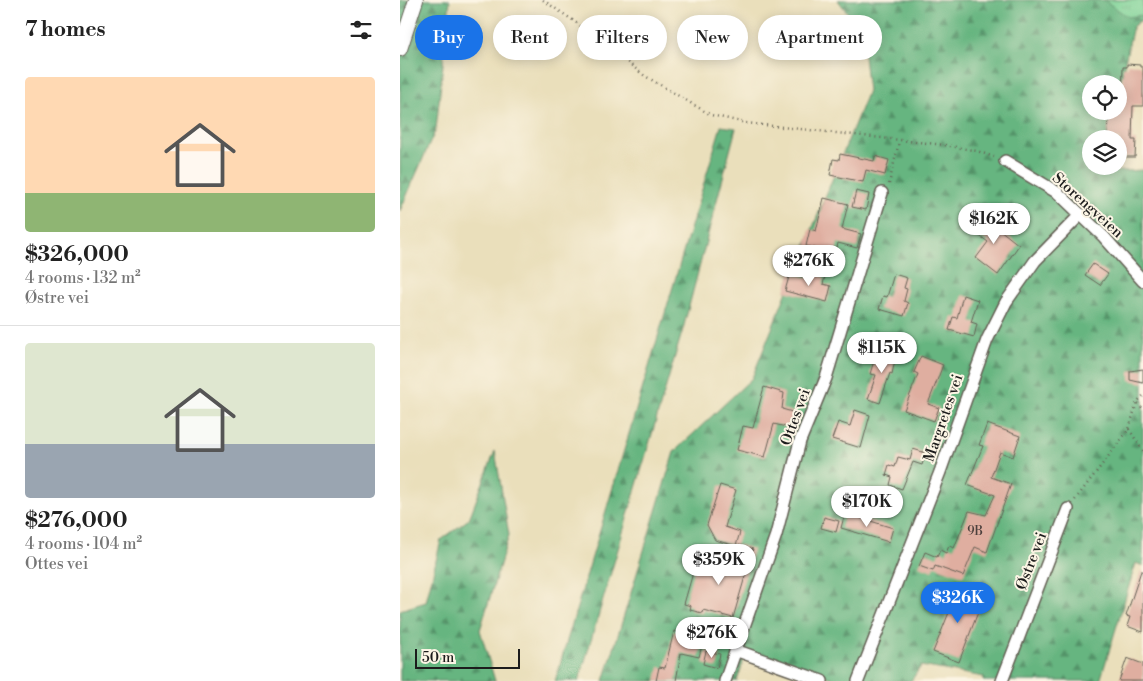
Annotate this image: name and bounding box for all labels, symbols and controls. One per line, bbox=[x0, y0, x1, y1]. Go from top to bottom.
chip: Buy bbox=[415, 15, 483, 60]
chip: Rent bbox=[493, 15, 567, 60]
chip: Filters bbox=[577, 15, 667, 60]
chip: New bbox=[677, 15, 748, 60]
chip: Apartment bbox=[758, 15, 882, 60]
icon: filters bbox=[347, 16, 375, 44]
text: 7 homes bbox=[25, 17, 106, 43]
map controls bbox=[1082, 75, 1127, 175]
button: locate bbox=[1082, 75, 1127, 120]
icon: home bbox=[155, 110, 245, 200]
button: layers bbox=[1082, 130, 1127, 175]
street label: Storengveien bbox=[1048, 169, 1127, 242]
pin: $162K bbox=[959, 202, 1029, 245]
text: $162K bbox=[969, 209, 1019, 229]
text: $326,000 bbox=[25, 242, 129, 268]
pin: $276K bbox=[774, 244, 844, 287]
text: $276K bbox=[783, 251, 835, 271]
text: 4 rooms · 132 m² bbox=[25, 268, 141, 288]
text: Østre vei bbox=[25, 288, 89, 308]
pin: $115K bbox=[847, 332, 917, 374]
text: $115K bbox=[858, 338, 906, 358]
street label: Margretes vei bbox=[920, 372, 967, 464]
icon: home bbox=[155, 375, 245, 465]
street label: Ottes vei bbox=[776, 386, 815, 448]
pin: $170K bbox=[832, 486, 902, 528]
text: $170K bbox=[842, 492, 892, 512]
text: $276,000 bbox=[25, 508, 127, 534]
house number: 9B bbox=[967, 524, 983, 539]
street label: Østre vei bbox=[1012, 530, 1051, 593]
text: 4 rooms · 104 m² bbox=[25, 534, 142, 554]
pin: $359K bbox=[684, 544, 754, 586]
text: $359K bbox=[693, 550, 745, 570]
text: Ottes vei bbox=[25, 554, 88, 574]
pin: $326K bbox=[923, 582, 993, 624]
text: $326K bbox=[932, 588, 984, 608]
pin: $276K bbox=[677, 616, 747, 659]
text: $276K bbox=[686, 623, 738, 643]
scale bar bbox=[415, 646, 520, 669]
text: 50 m bbox=[422, 649, 454, 667]

